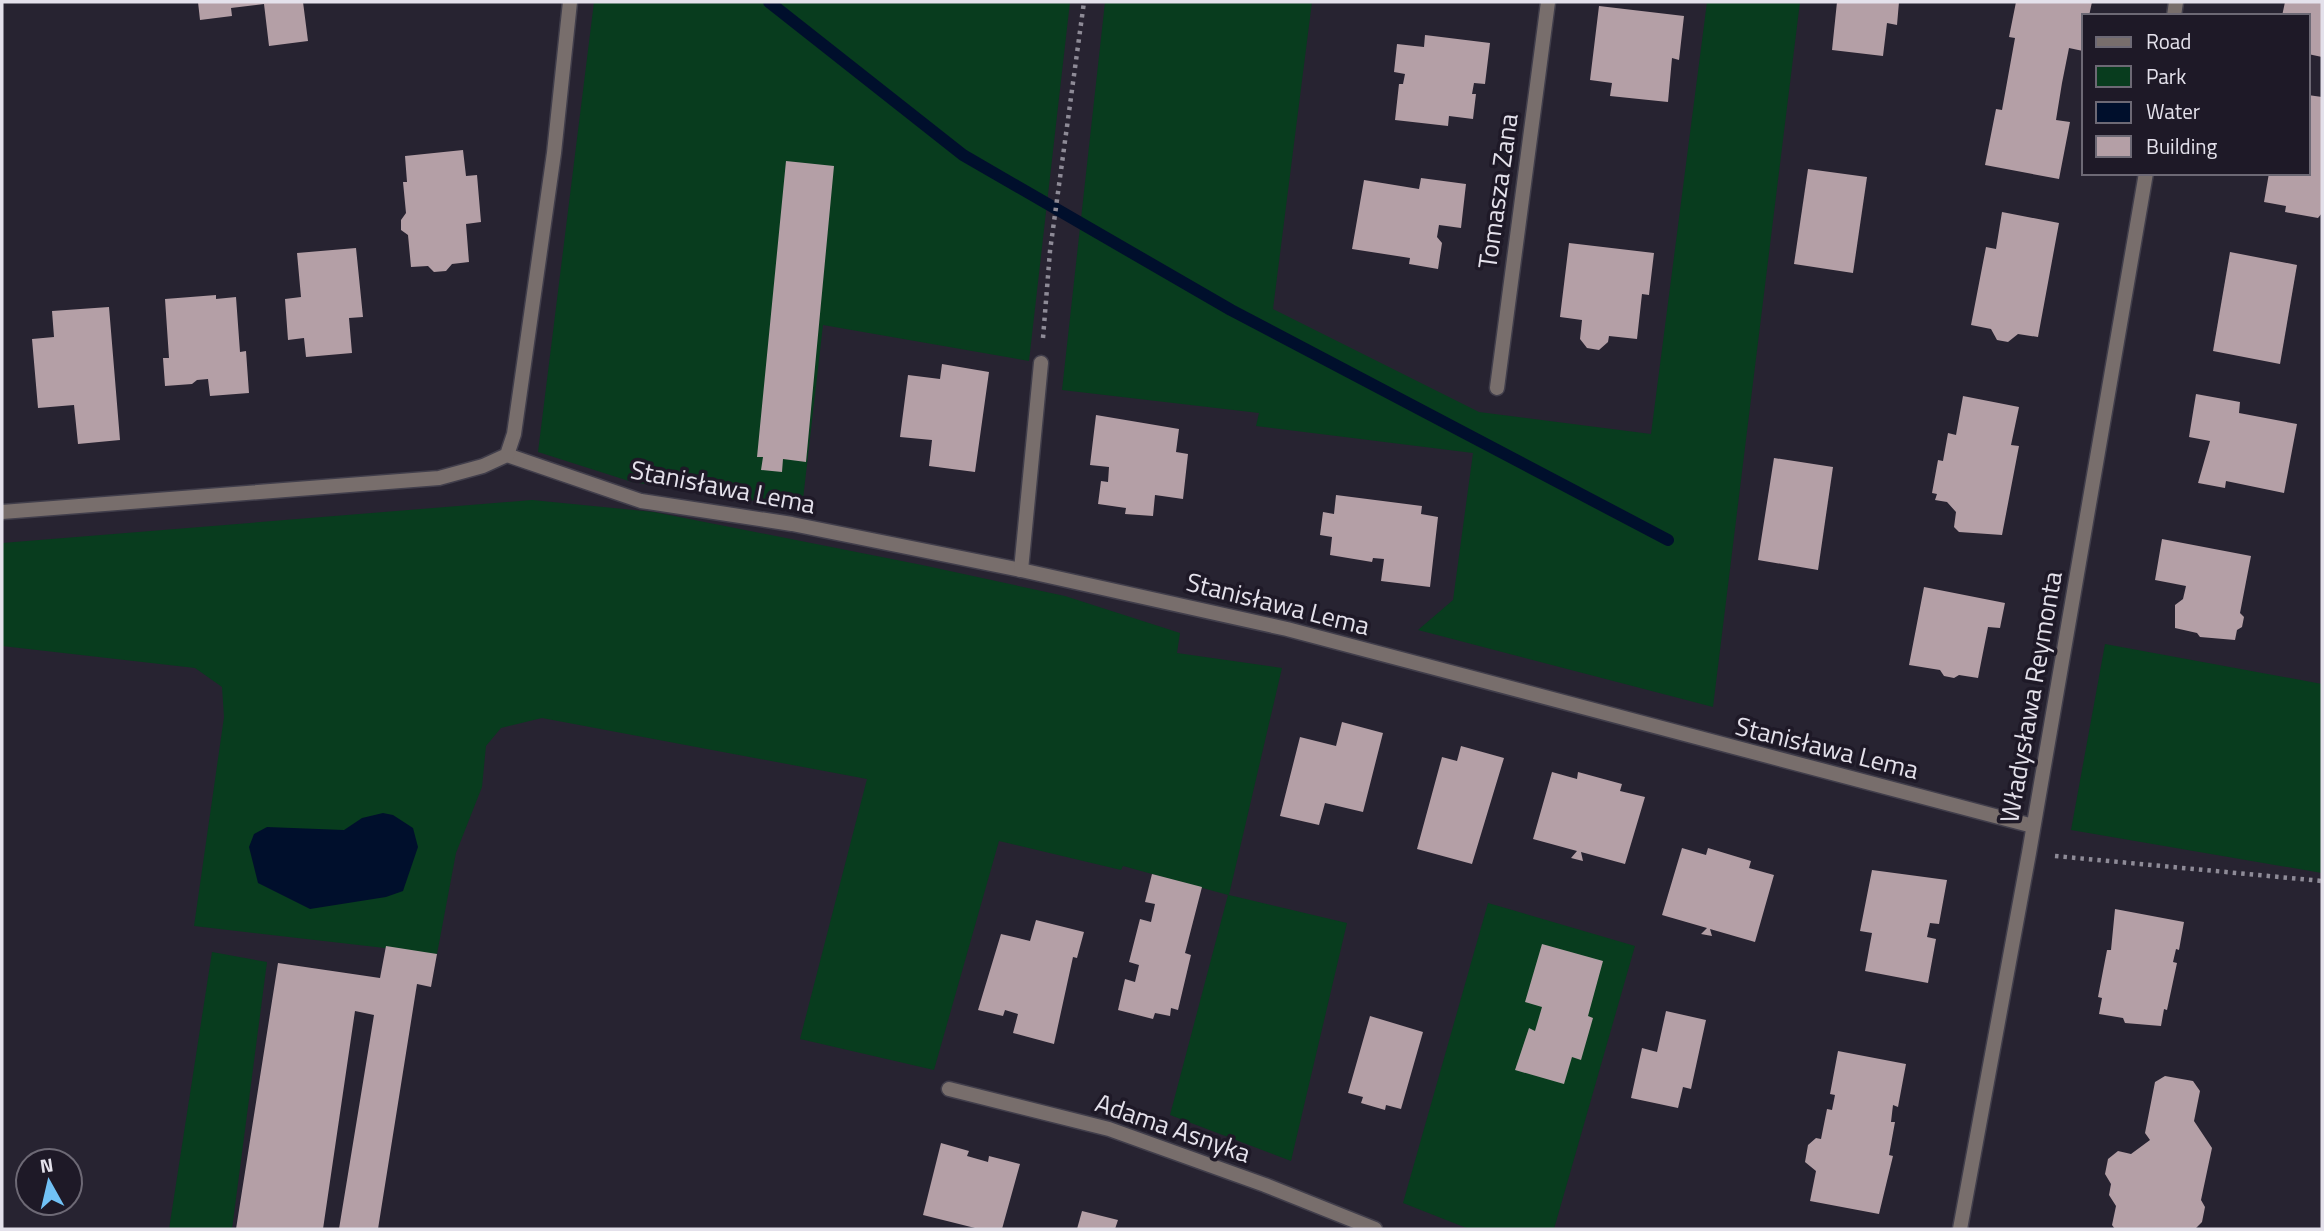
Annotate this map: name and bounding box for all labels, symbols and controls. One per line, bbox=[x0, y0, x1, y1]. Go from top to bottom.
legend bbox=[2082, 14, 2310, 175]
text: Road bbox=[2146, 25, 2191, 57]
text: Park bbox=[2146, 60, 2186, 92]
text: Water bbox=[2146, 95, 2200, 127]
street label: Tomasza Zana bbox=[1467, 111, 1528, 271]
text: Building bbox=[2146, 130, 2218, 162]
street label: Stanisława Lema bbox=[627, 449, 819, 524]
street label: Stanisława Lema bbox=[1182, 562, 1374, 645]
street label: Władysława Reymonta bbox=[1989, 568, 2072, 826]
street label: Stanisława Lema bbox=[1731, 706, 1923, 789]
street label: Adama Asnyka bbox=[1090, 1083, 1256, 1172]
north arrow bbox=[14, 1147, 84, 1217]
text: N bbox=[38, 1149, 55, 1180]

